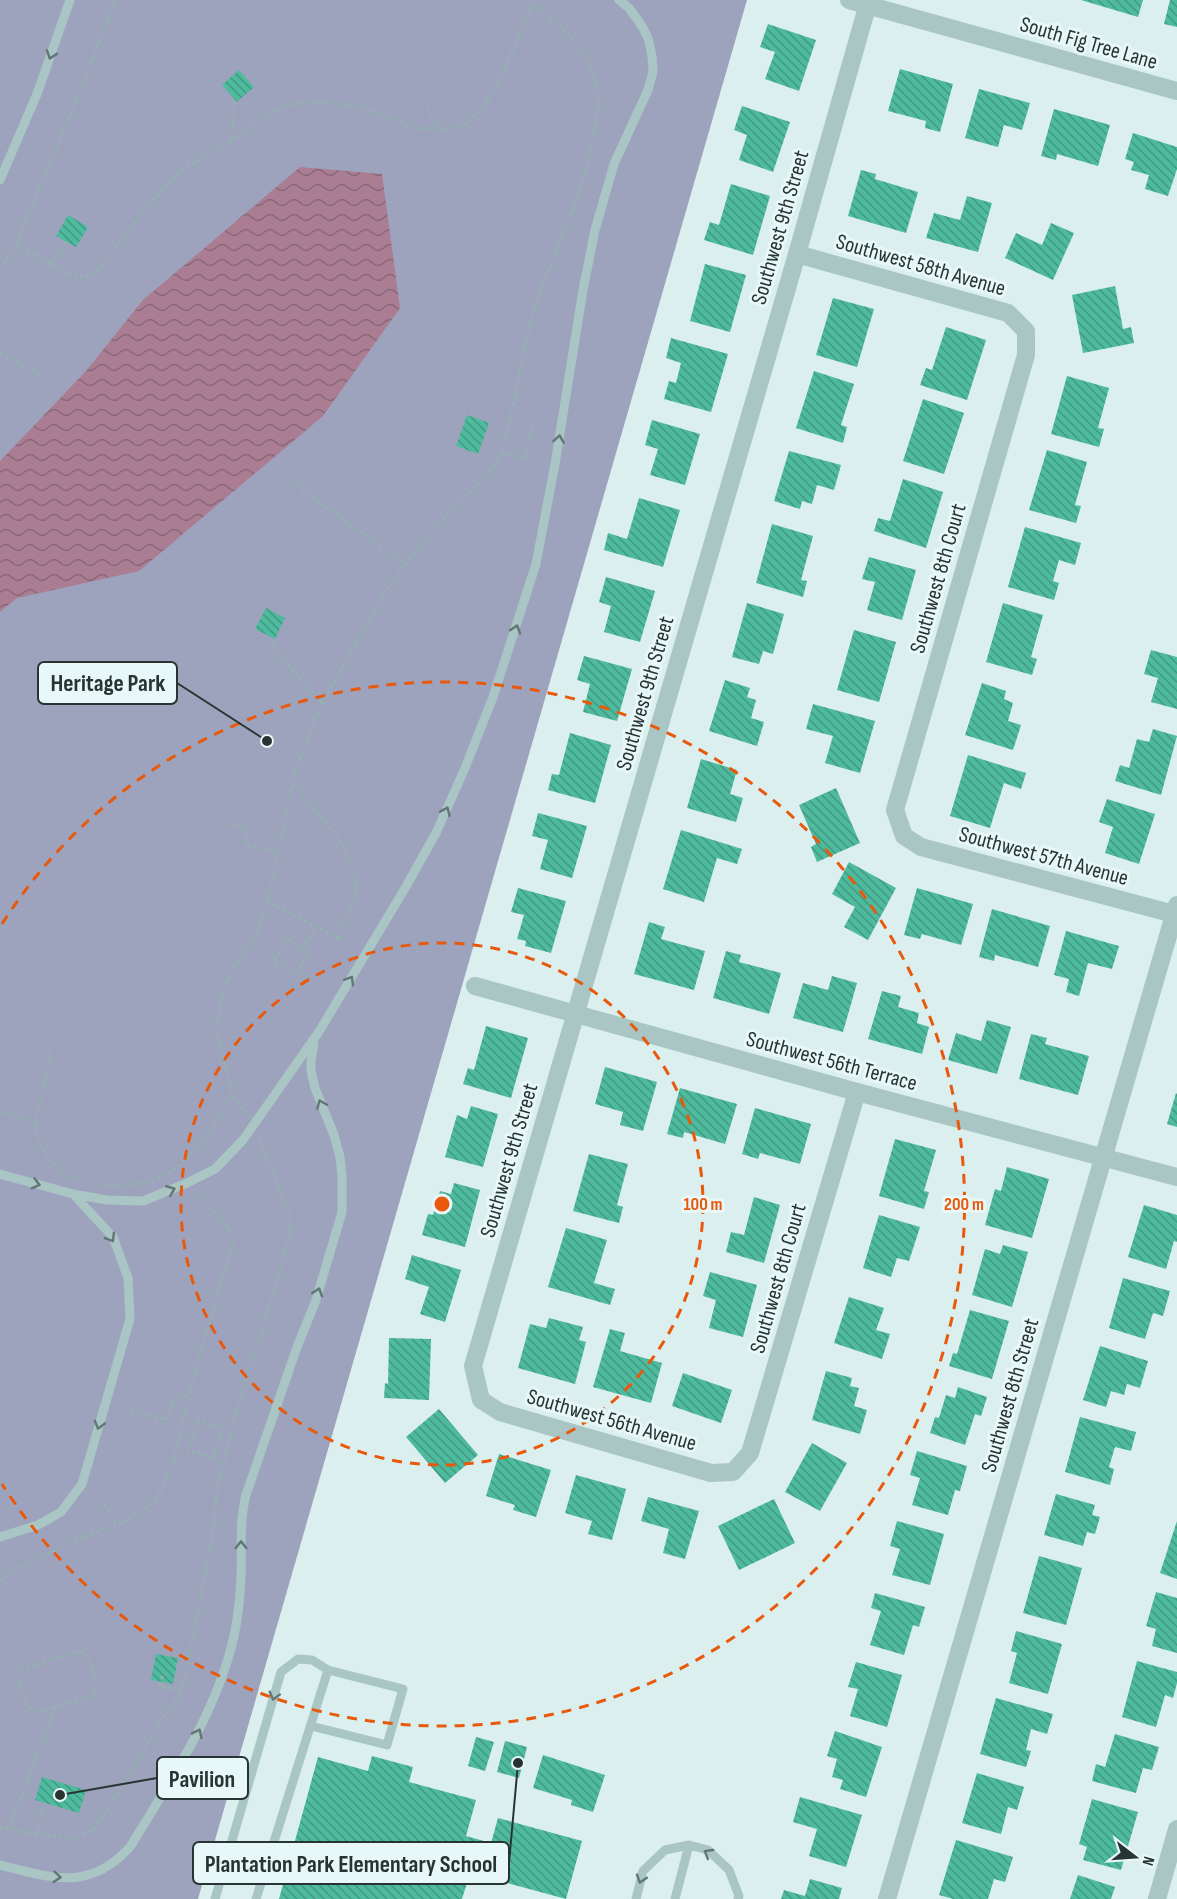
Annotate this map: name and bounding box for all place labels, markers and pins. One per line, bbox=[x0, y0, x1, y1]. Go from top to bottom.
callout: Heritage Park bbox=[38, 662, 177, 704]
centre of rings bbox=[432, 1194, 452, 1214]
callout: Pavilion bbox=[157, 1757, 248, 1799]
callout: Plantation Park Elementary School bbox=[193, 1842, 509, 1884]

